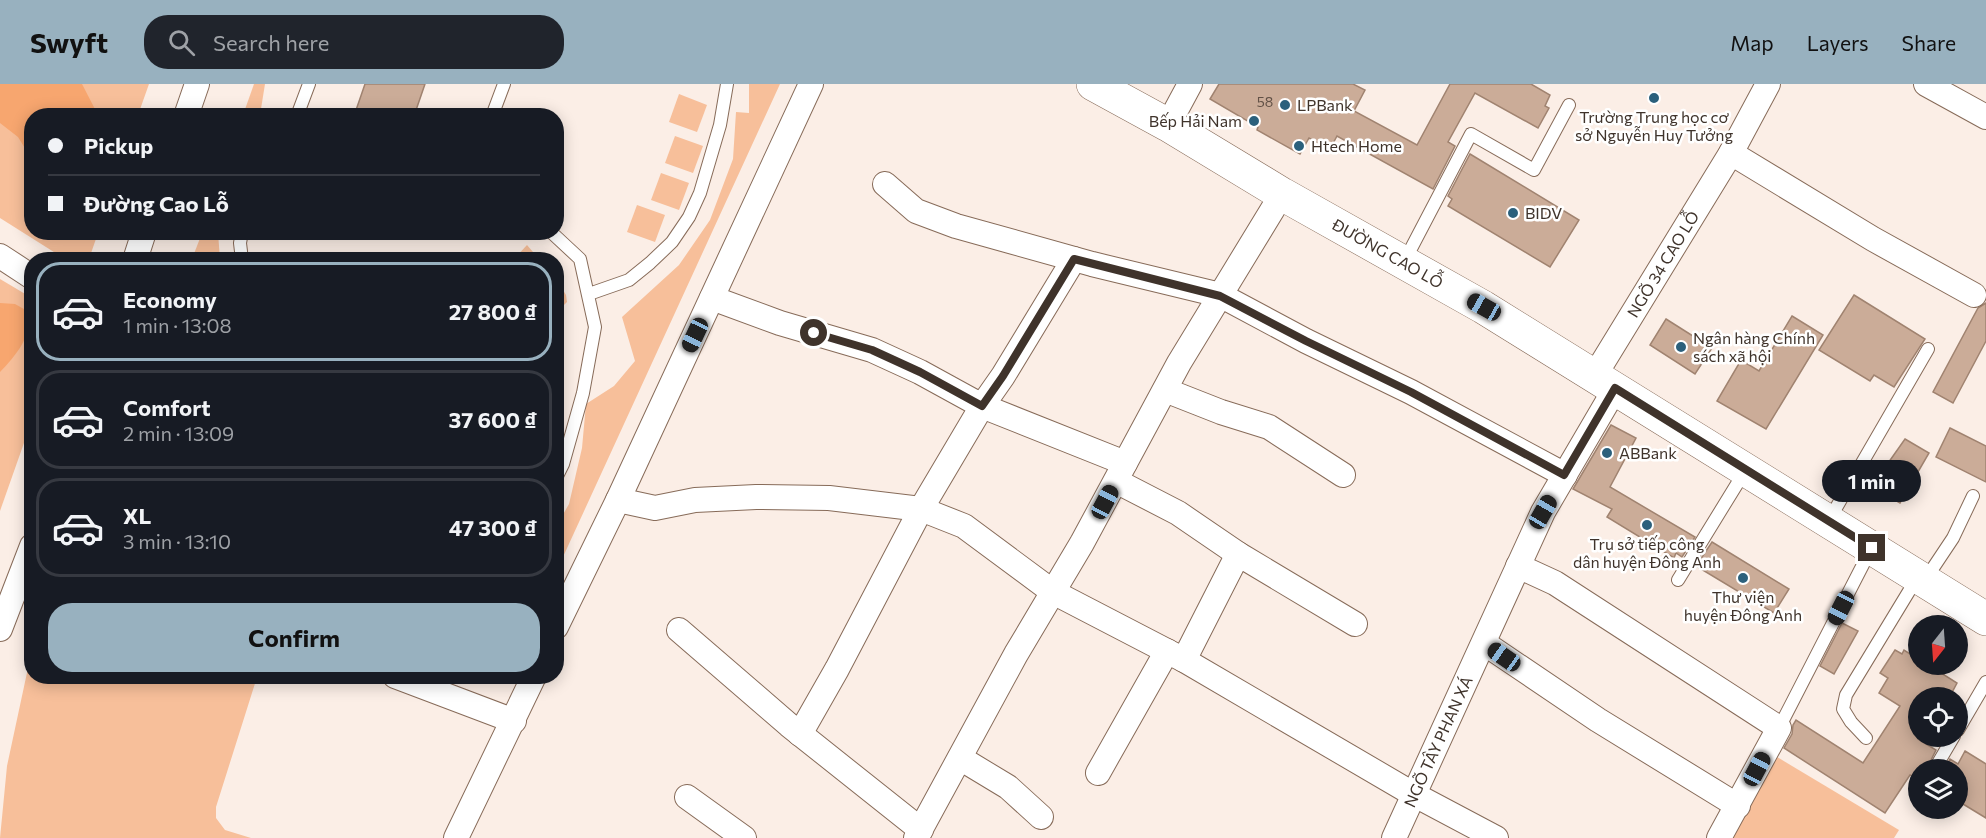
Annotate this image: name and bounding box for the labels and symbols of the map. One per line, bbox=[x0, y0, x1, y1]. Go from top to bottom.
marker: Trường Trung học cơ sở Nguyễn Huy Tưởng bbox=[1647, 91, 1661, 105]
house number: 58 bbox=[1257, 93, 1273, 110]
place label: LPBank bbox=[1297, 95, 1353, 114]
marker: LPBank bbox=[1278, 98, 1292, 112]
place label: Trường Trung học cơ sở Nguyễn Huy Tưởng bbox=[1575, 107, 1733, 144]
place label: Bếp Hải Nam bbox=[1149, 111, 1242, 130]
marker: Bếp Hải Nam bbox=[1247, 114, 1261, 128]
place label: Htech Home bbox=[1311, 136, 1402, 155]
marker: Htech Home bbox=[1292, 139, 1306, 153]
place label: BIDV bbox=[1525, 203, 1562, 222]
marker: BIDV bbox=[1506, 206, 1520, 220]
street label: NGÕ 34 CAO LỖ bbox=[1623, 206, 1702, 321]
street label: ĐƯỜNG CAO LỖ bbox=[1328, 214, 1448, 292]
car bbox=[1464, 290, 1504, 324]
car bbox=[679, 315, 711, 355]
route start bbox=[800, 319, 827, 346]
place label: Ngân hàng Chính sách xã hội bbox=[1693, 328, 1815, 365]
marker: Ngân hàng Chính sách xã hội bbox=[1674, 340, 1688, 354]
place label: ABBank bbox=[1619, 443, 1677, 462]
marker: ABBank bbox=[1600, 446, 1614, 460]
callout: 1 min bbox=[1822, 461, 1922, 503]
car bbox=[1089, 482, 1121, 522]
car bbox=[1526, 492, 1560, 532]
marker: Trụ sở tiếp công dân huyện Đông Anh bbox=[1640, 518, 1654, 532]
place label: Trụ sở tiếp công dân huyện Đông Anh bbox=[1573, 534, 1721, 571]
route end bbox=[1858, 534, 1885, 561]
marker: Thư viện huyện Đông Anh bbox=[1736, 571, 1750, 585]
place label: Thư viện huyện Đông Anh bbox=[1684, 587, 1802, 624]
car bbox=[1825, 588, 1857, 628]
north arrow bbox=[1908, 615, 1968, 675]
car bbox=[1484, 639, 1524, 675]
street label: NGÕ TÂY PHAN XÁ bbox=[1399, 673, 1476, 810]
car bbox=[1741, 749, 1773, 789]

